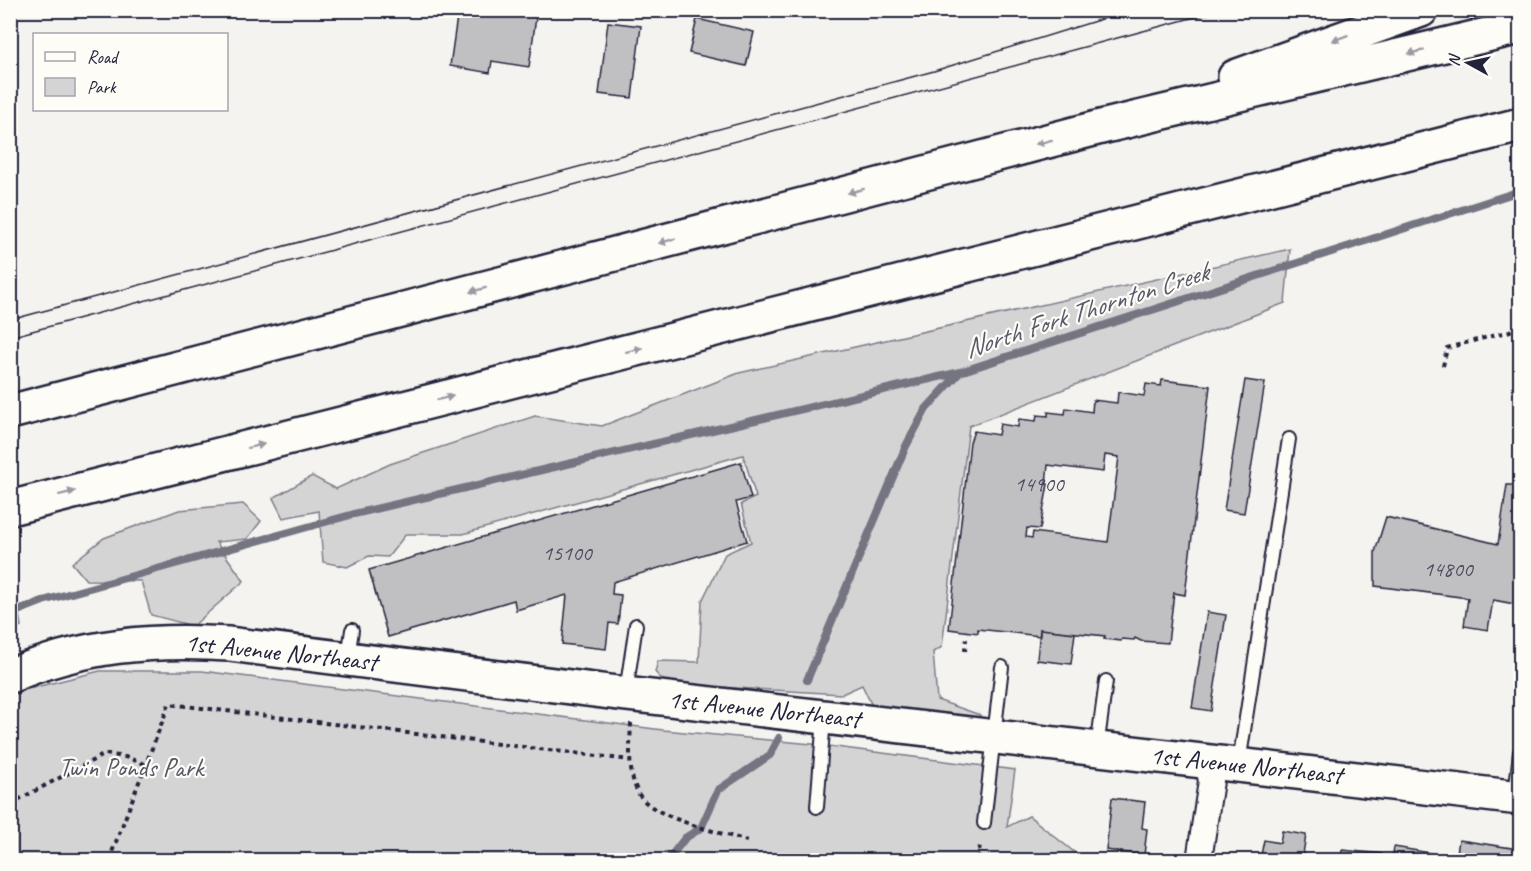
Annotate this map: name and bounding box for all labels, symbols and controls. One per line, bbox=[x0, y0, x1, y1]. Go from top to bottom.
legend bbox=[33, 33, 228, 111]
north arrow bbox=[1438, 33, 1498, 93]
one-way arrow bbox=[1331, 34, 1349, 44]
text: Road bbox=[87, 46, 120, 68]
one-way arrow bbox=[1407, 48, 1425, 58]
text: N bbox=[1444, 52, 1465, 67]
text: Park bbox=[87, 76, 117, 98]
one-way arrow bbox=[1035, 138, 1053, 147]
one-way arrow bbox=[847, 187, 865, 197]
one-way arrow bbox=[658, 236, 676, 246]
water label: North Fork Thornton Creek bbox=[960, 253, 1217, 365]
one-way arrow bbox=[469, 286, 487, 295]
one-way arrow bbox=[625, 344, 643, 354]
one-way arrow bbox=[436, 392, 454, 402]
one-way arrow bbox=[247, 440, 265, 450]
house number: 14900 bbox=[1014, 470, 1066, 498]
one-way arrow bbox=[58, 488, 76, 498]
house number: 15100 bbox=[542, 539, 594, 567]
house number: 14800 bbox=[1423, 555, 1475, 583]
street label: 1st Avenue Northeast bbox=[183, 626, 382, 679]
street label: 1st Avenue Northeast bbox=[666, 683, 865, 736]
street label: 1st Avenue Northeast bbox=[1148, 739, 1347, 792]
park label: Twin Ponds Park bbox=[59, 751, 206, 784]

